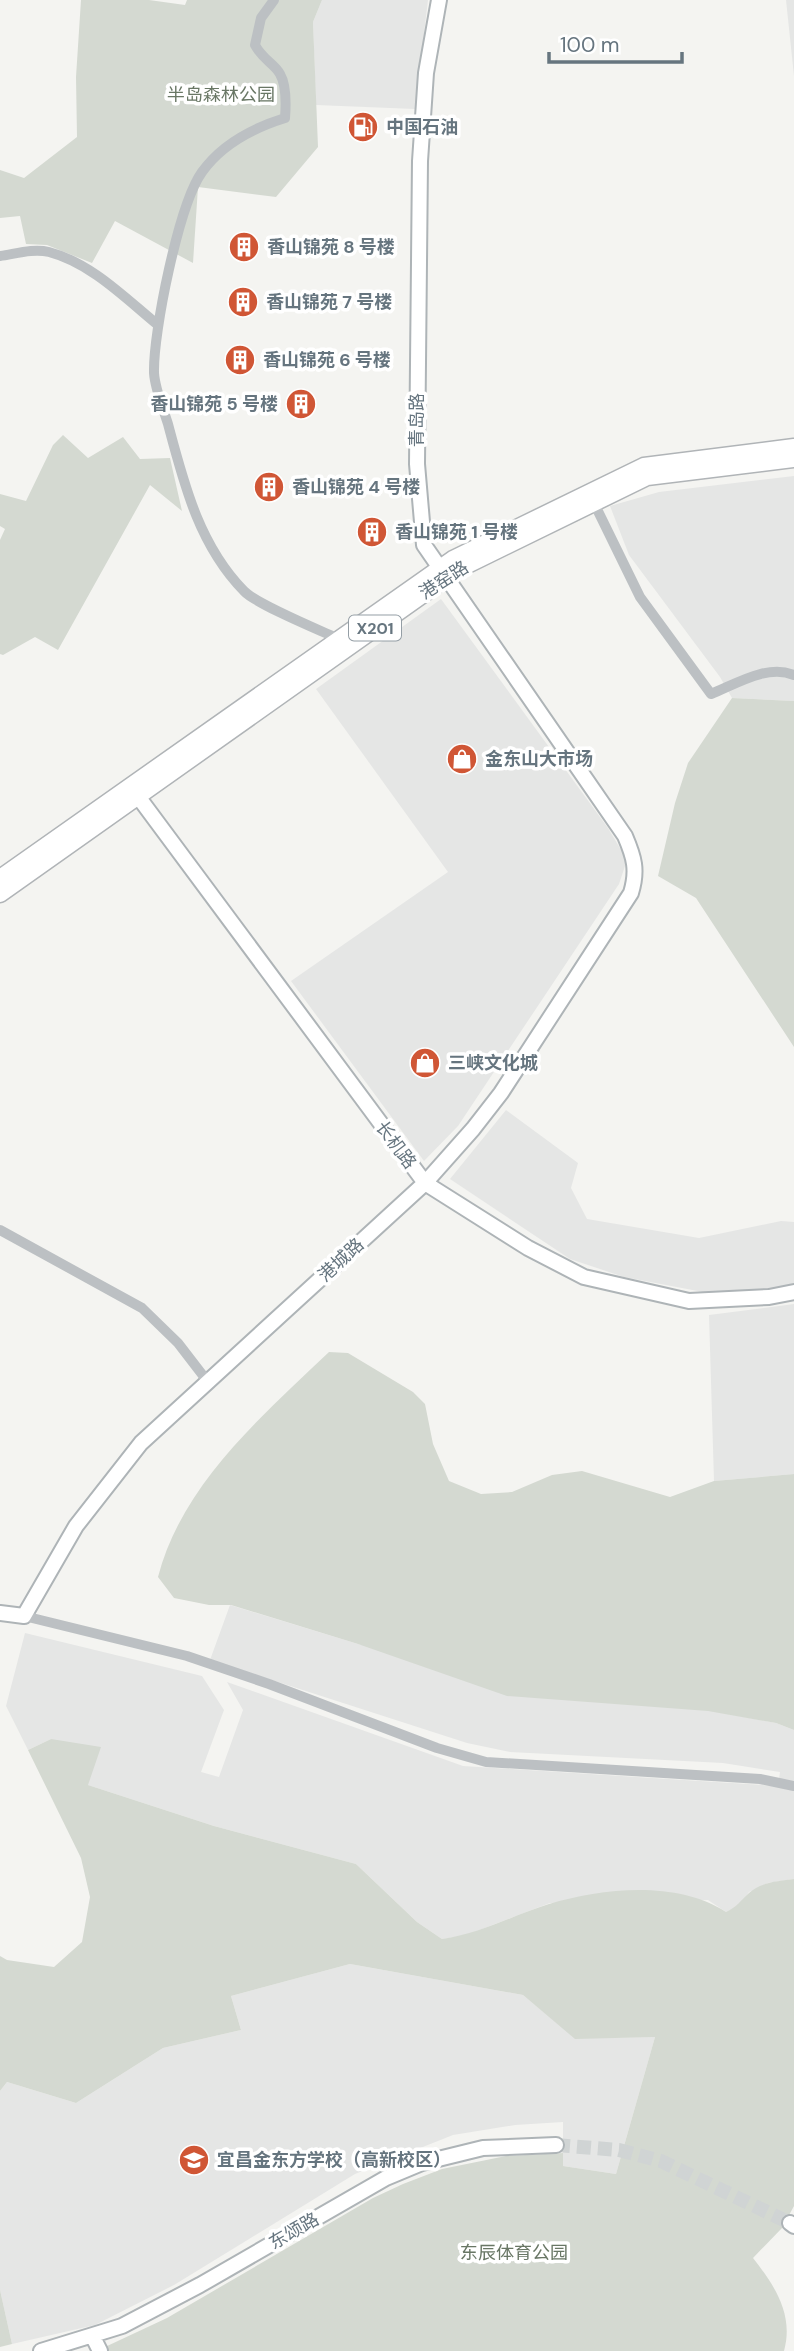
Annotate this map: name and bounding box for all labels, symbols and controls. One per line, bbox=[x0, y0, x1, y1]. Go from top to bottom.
scale bar bbox=[549, 21, 682, 65]
text: 100 m bbox=[560, 31, 620, 59]
park label: 半岛森林公园 bbox=[167, 83, 275, 107]
fuel station icon: 中国石油 bbox=[346, 110, 380, 144]
place label: 中国石油 bbox=[386, 115, 458, 139]
building icon: 香山锦苑 8 号楼 bbox=[227, 230, 261, 264]
place label: 香山锦苑 8 号楼 bbox=[267, 235, 395, 259]
building icon: 香山锦苑 7 号楼 bbox=[226, 285, 260, 319]
place label: 香山锦苑 7 号楼 bbox=[266, 290, 392, 314]
building icon: 香山锦苑 6 号楼 bbox=[223, 343, 257, 377]
place label: 香山锦苑 6 号楼 bbox=[263, 348, 391, 372]
building icon: 香山锦苑 5 号楼 bbox=[284, 387, 318, 421]
place label: 香山锦苑 5 号楼 bbox=[150, 392, 278, 416]
street label: 青岛路 bbox=[405, 393, 429, 447]
building icon: 香山锦苑 4 号楼 bbox=[252, 470, 286, 504]
place label: 香山锦苑 4 号楼 bbox=[292, 475, 420, 499]
building icon: 香山锦苑 1 号楼 bbox=[355, 515, 389, 549]
place label: 香山锦苑 1 号楼 bbox=[395, 520, 518, 544]
street label: 港窑路 bbox=[415, 555, 473, 605]
road number: X201 bbox=[349, 615, 401, 640]
shop icon: 金东山大市场 bbox=[445, 742, 479, 776]
place label: 金东山大市场 bbox=[485, 747, 593, 771]
shop icon: 三峡文化城 bbox=[408, 1046, 442, 1080]
place label: 三峡文化城 bbox=[448, 1051, 538, 1075]
street label: 长机路 bbox=[370, 1116, 422, 1174]
street label: 港城路 bbox=[313, 1233, 369, 1287]
school or university icon: 宜昌金东方学校（高新校区） bbox=[177, 2143, 211, 2177]
place label: 宜昌金东方学校（高新校区） bbox=[217, 2148, 451, 2172]
street label: 东颂路 bbox=[265, 2207, 323, 2255]
park label: 东辰体育公园 bbox=[460, 2241, 568, 2265]

